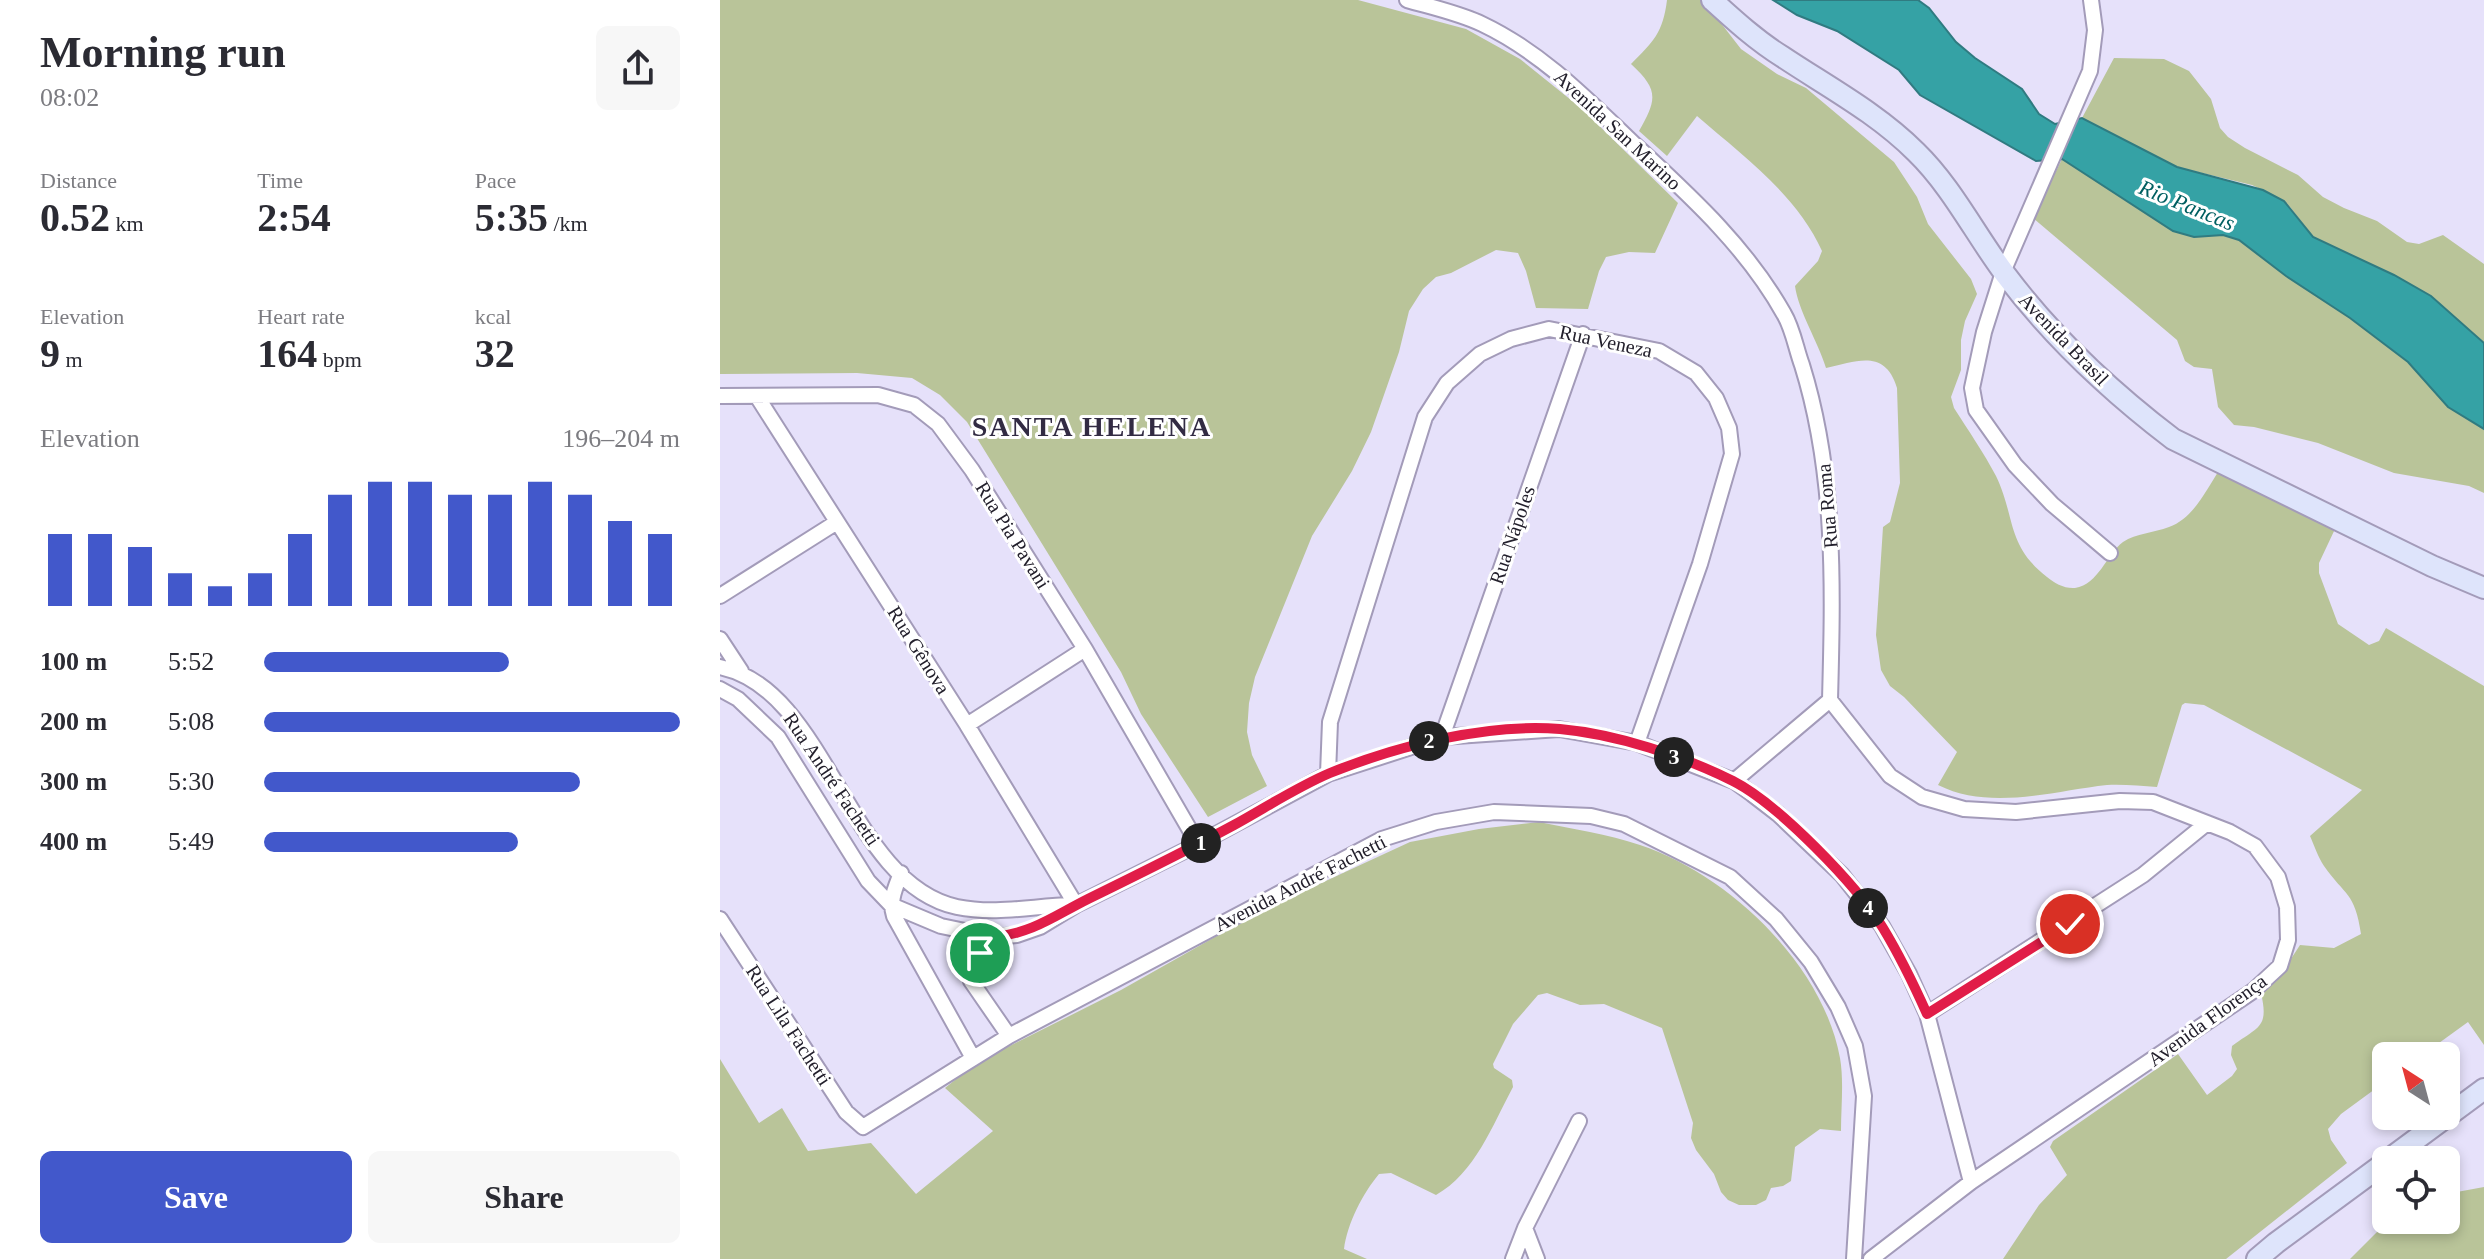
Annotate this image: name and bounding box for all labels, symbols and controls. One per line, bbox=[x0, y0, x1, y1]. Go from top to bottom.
button: share bbox=[596, 26, 680, 110]
text: Morning run bbox=[40, 28, 286, 77]
street label: Avenida San Marino bbox=[1550, 66, 1686, 194]
text: 08:02 bbox=[40, 83, 99, 112]
text: Distance bbox=[40, 168, 117, 193]
text: Time bbox=[257, 168, 303, 193]
text: Pace bbox=[475, 168, 516, 193]
water label: Rio Pancas bbox=[2135, 174, 2238, 235]
text: 0.52 bbox=[40, 195, 110, 240]
text: 2:54 bbox=[257, 195, 331, 240]
text: 5:35 bbox=[475, 195, 548, 240]
text: km bbox=[110, 211, 144, 236]
text: /km bbox=[548, 211, 588, 236]
street label: Avenida Brasil bbox=[2015, 289, 2114, 390]
text: Elevation bbox=[40, 304, 124, 329]
text: Heart rate bbox=[257, 304, 345, 329]
text: kcal bbox=[475, 304, 511, 329]
street label: Rua Veneza bbox=[1557, 320, 1655, 362]
text: 9 bbox=[40, 331, 60, 376]
text: 164 bbox=[257, 331, 317, 376]
text: 32 bbox=[475, 331, 515, 376]
text: m bbox=[60, 347, 83, 372]
text: bpm bbox=[317, 347, 362, 372]
district label: SANTA HELENA bbox=[972, 411, 1212, 442]
text: Elevation bbox=[40, 424, 140, 453]
text: 196–204 m bbox=[562, 424, 680, 453]
street label: Rua Roma bbox=[1812, 463, 1842, 549]
street label: Rua Pia Pavani bbox=[971, 477, 1055, 593]
street label: Rua Nápoles bbox=[1485, 483, 1540, 587]
street label: Rua Gênova bbox=[883, 602, 955, 698]
text: 100 m bbox=[40, 647, 107, 676]
text: 5:52 bbox=[168, 647, 214, 676]
text: 200 m bbox=[40, 707, 107, 736]
text: 5:08 bbox=[168, 707, 214, 736]
street label: Rua André Fachetti bbox=[779, 708, 885, 850]
pin: 2 bbox=[1409, 721, 1449, 761]
text: 2 bbox=[1424, 728, 1435, 753]
pin: 3 bbox=[1654, 737, 1694, 777]
text: 3 bbox=[1669, 744, 1680, 769]
text: 300 m bbox=[40, 767, 107, 796]
text: 5:30 bbox=[168, 767, 214, 796]
pin: 1 bbox=[1181, 823, 1221, 863]
text: 400 m bbox=[40, 827, 107, 856]
text: 5:49 bbox=[168, 827, 214, 856]
text: 1 bbox=[1196, 830, 1207, 855]
street label: Avenida André Fachetti bbox=[1211, 830, 1390, 936]
pin: 4 bbox=[1848, 888, 1888, 928]
pin bbox=[2036, 890, 2104, 958]
text: 4 bbox=[1863, 895, 1874, 920]
icon: check bbox=[2048, 902, 2092, 946]
pin bbox=[946, 919, 1014, 987]
icon: arrive bbox=[958, 931, 1002, 975]
street label: Rua Lila Fachetti bbox=[742, 961, 836, 1090]
street label: Avenida Florença bbox=[2143, 970, 2271, 1071]
north arrow bbox=[2372, 1042, 2460, 1130]
map controls bbox=[2372, 1042, 2460, 1234]
button: locate bbox=[2372, 1146, 2460, 1234]
button: Save bbox=[40, 1151, 352, 1243]
button: Share bbox=[368, 1151, 680, 1243]

